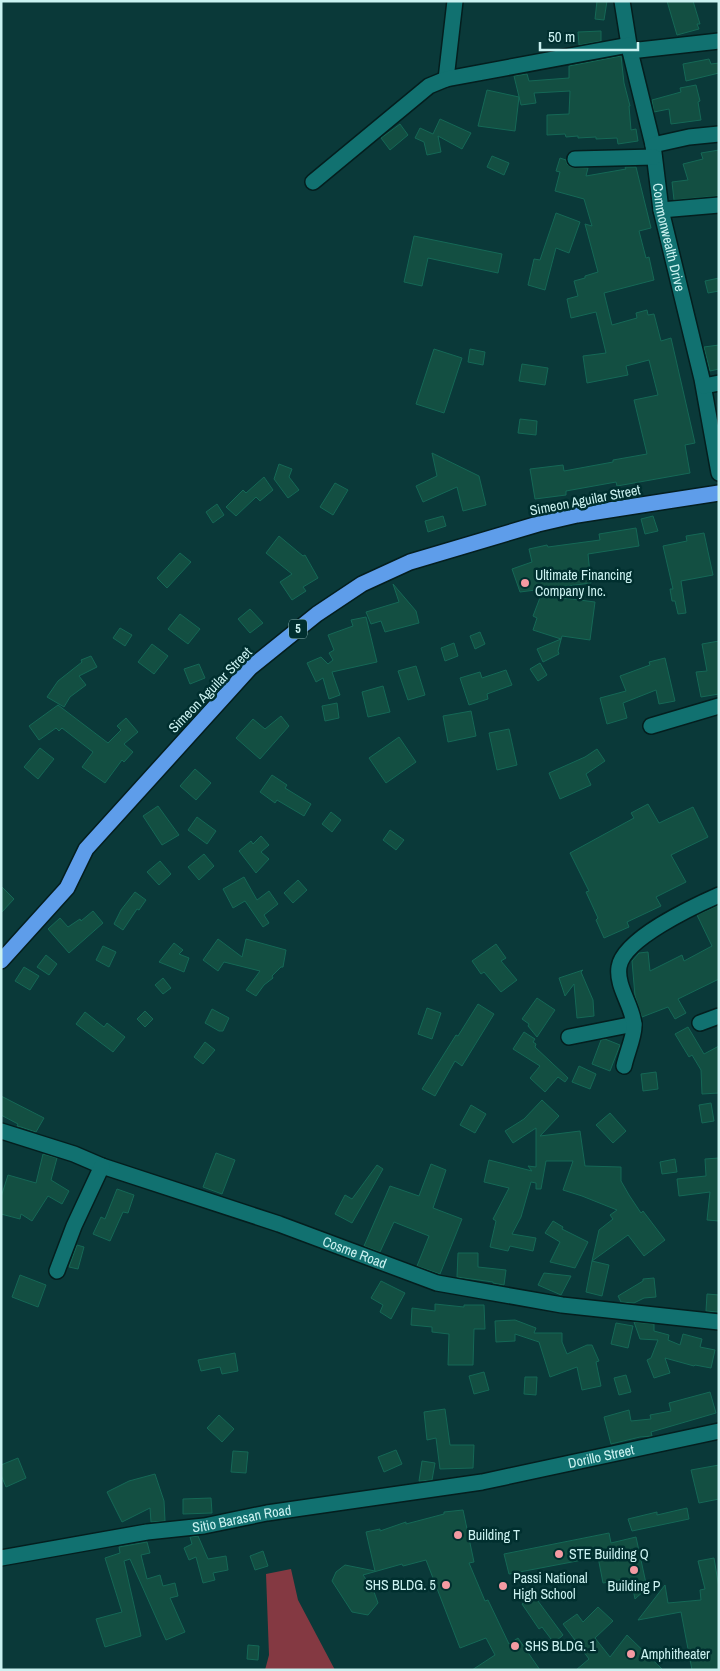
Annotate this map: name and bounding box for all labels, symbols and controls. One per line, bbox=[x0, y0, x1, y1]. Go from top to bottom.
scale bar bbox=[540, 20, 638, 52]
text: 50 m bbox=[548, 26, 575, 47]
street label: Commonwealth Drive bbox=[649, 182, 689, 293]
street label: Simeon Aguilar Street bbox=[528, 480, 642, 520]
place label: Ultimate Financing Company Inc. bbox=[535, 566, 633, 600]
marker: Ultimate Financing Company Inc. bbox=[519, 577, 531, 589]
road number: 5 bbox=[289, 620, 307, 638]
street label: Simeon Aguilar Street bbox=[165, 643, 255, 737]
street label: Cosme Road bbox=[320, 1232, 389, 1272]
street label: Dorillo Street bbox=[566, 1441, 636, 1472]
street label: Sitio Barasan Road bbox=[191, 1501, 292, 1536]
place label: Building T bbox=[468, 1526, 520, 1544]
marker: Building T bbox=[452, 1529, 464, 1541]
place label: STE Building Q bbox=[569, 1545, 649, 1563]
marker: STE Building Q bbox=[553, 1548, 565, 1560]
marker: Building P bbox=[628, 1564, 640, 1576]
place label: Passi National High School bbox=[513, 1569, 588, 1603]
place label: SHS BLDG. 5 bbox=[365, 1576, 436, 1594]
place label: Building P bbox=[608, 1577, 661, 1595]
marker: SHS BLDG. 5 bbox=[440, 1579, 452, 1591]
marker: Passi National High School bbox=[497, 1580, 509, 1592]
place label: SHS BLDG. 1 bbox=[525, 1637, 596, 1655]
marker: SHS BLDG. 1 bbox=[509, 1640, 521, 1652]
place label: Amphitheater bbox=[640, 1645, 710, 1663]
marker: Amphitheater bbox=[625, 1648, 637, 1660]

